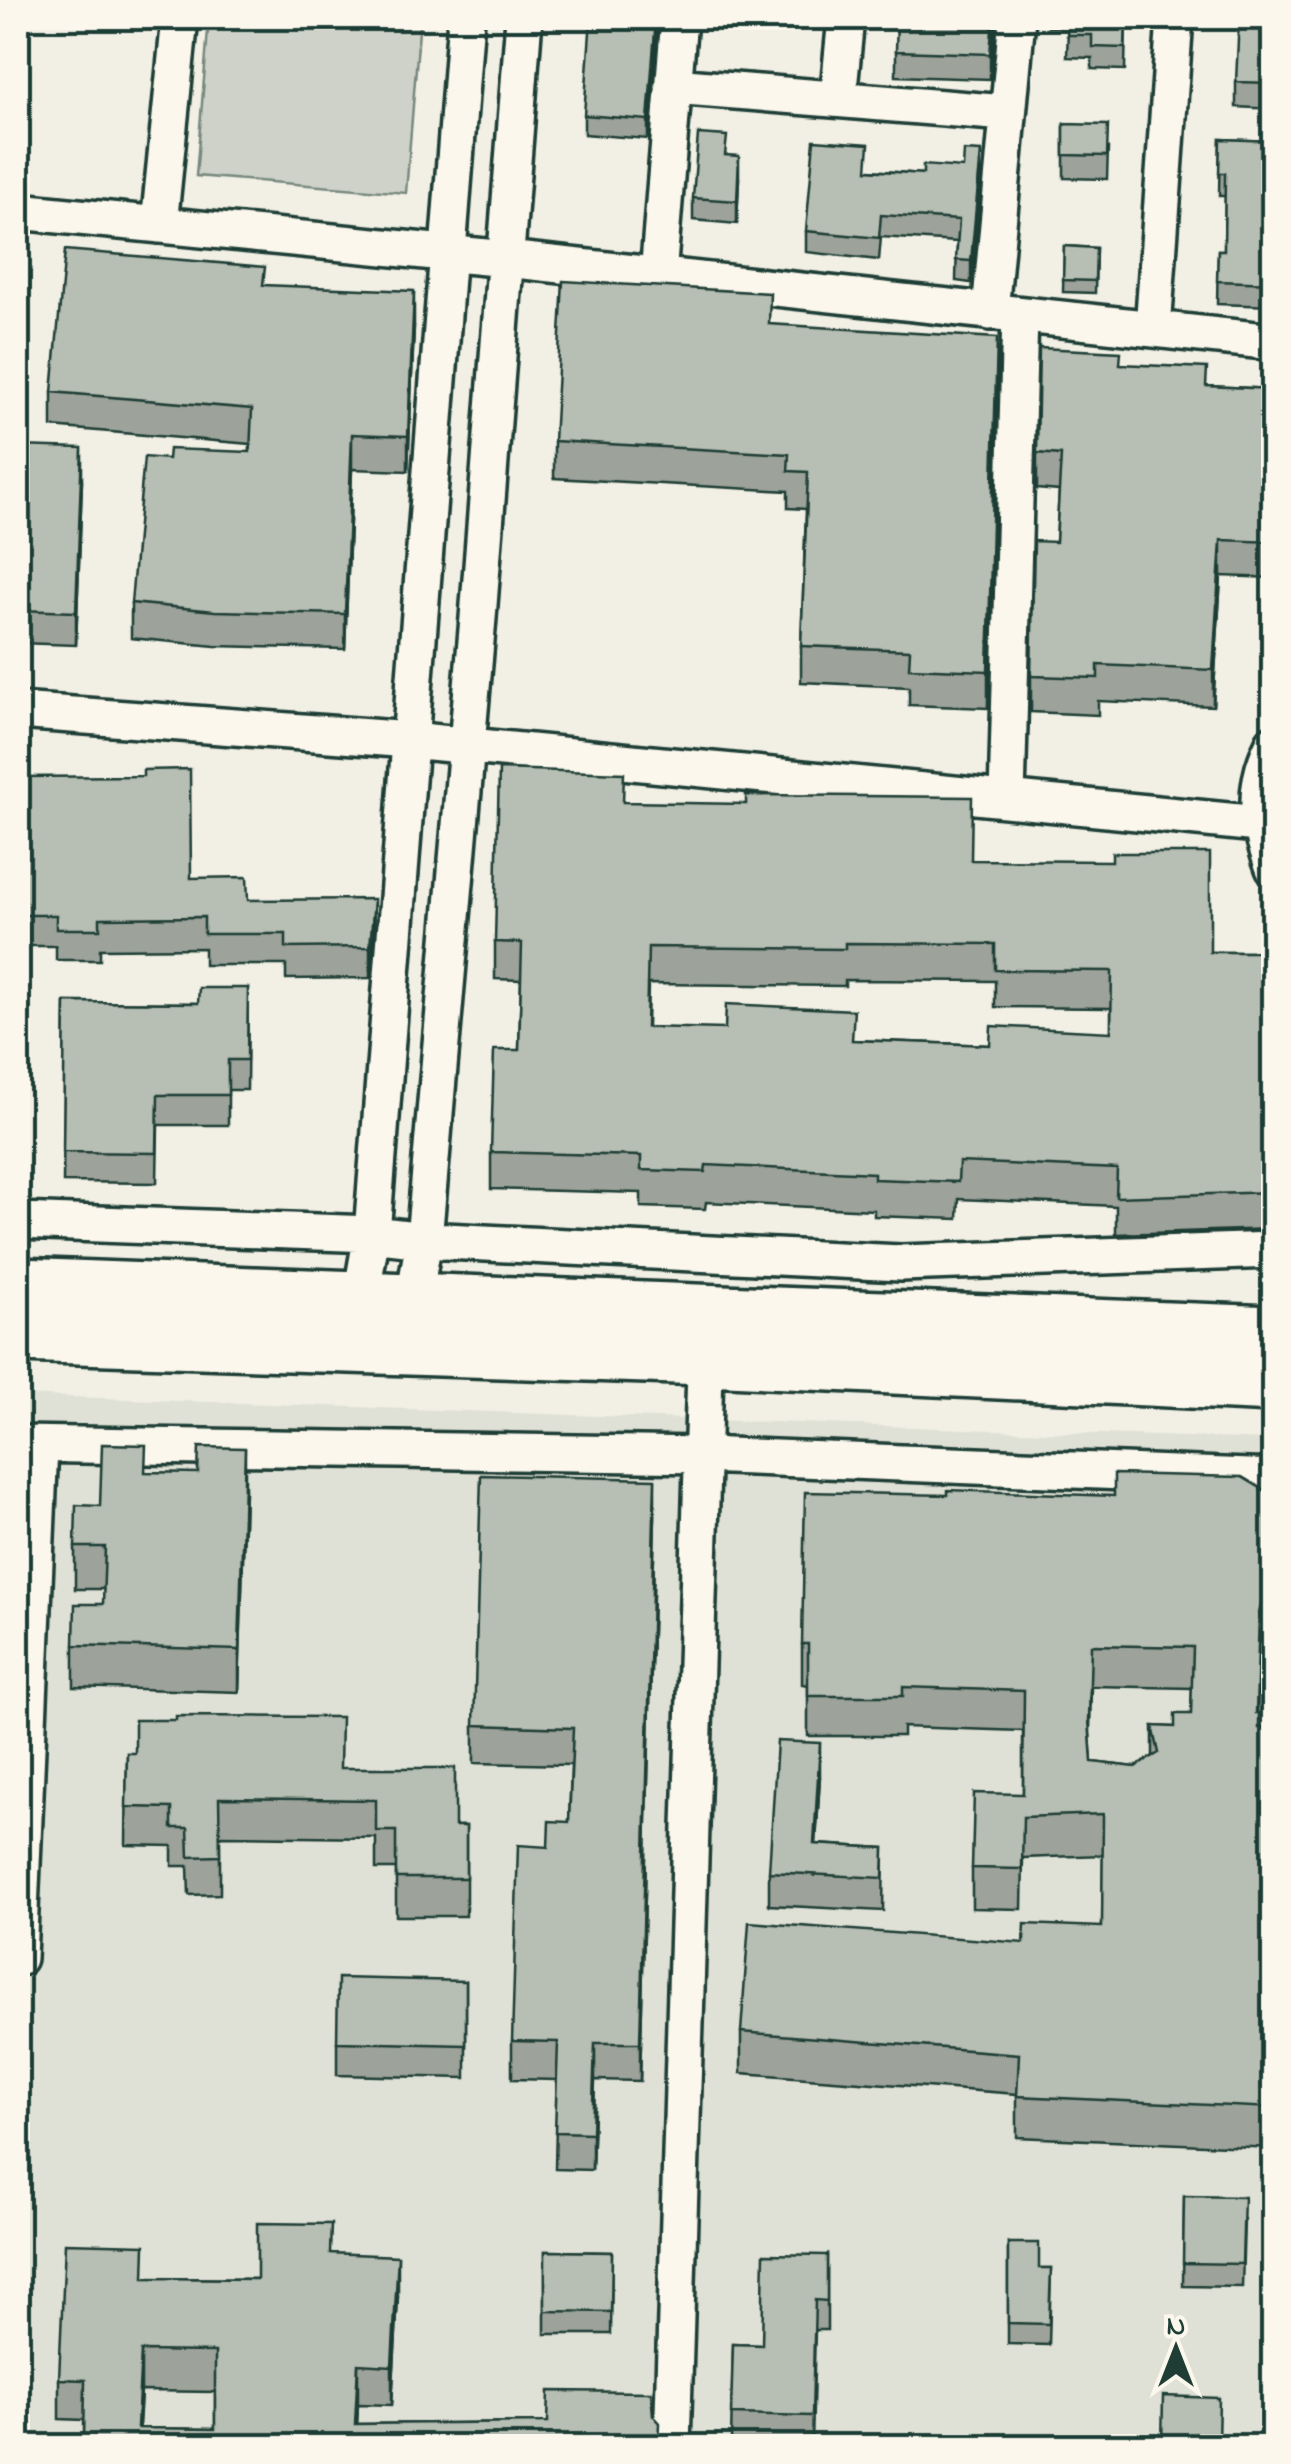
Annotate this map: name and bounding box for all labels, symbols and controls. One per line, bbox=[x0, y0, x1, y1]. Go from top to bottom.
north arrow bbox=[1126, 2299, 1226, 2399]
text: N bbox=[1167, 2307, 1185, 2348]

